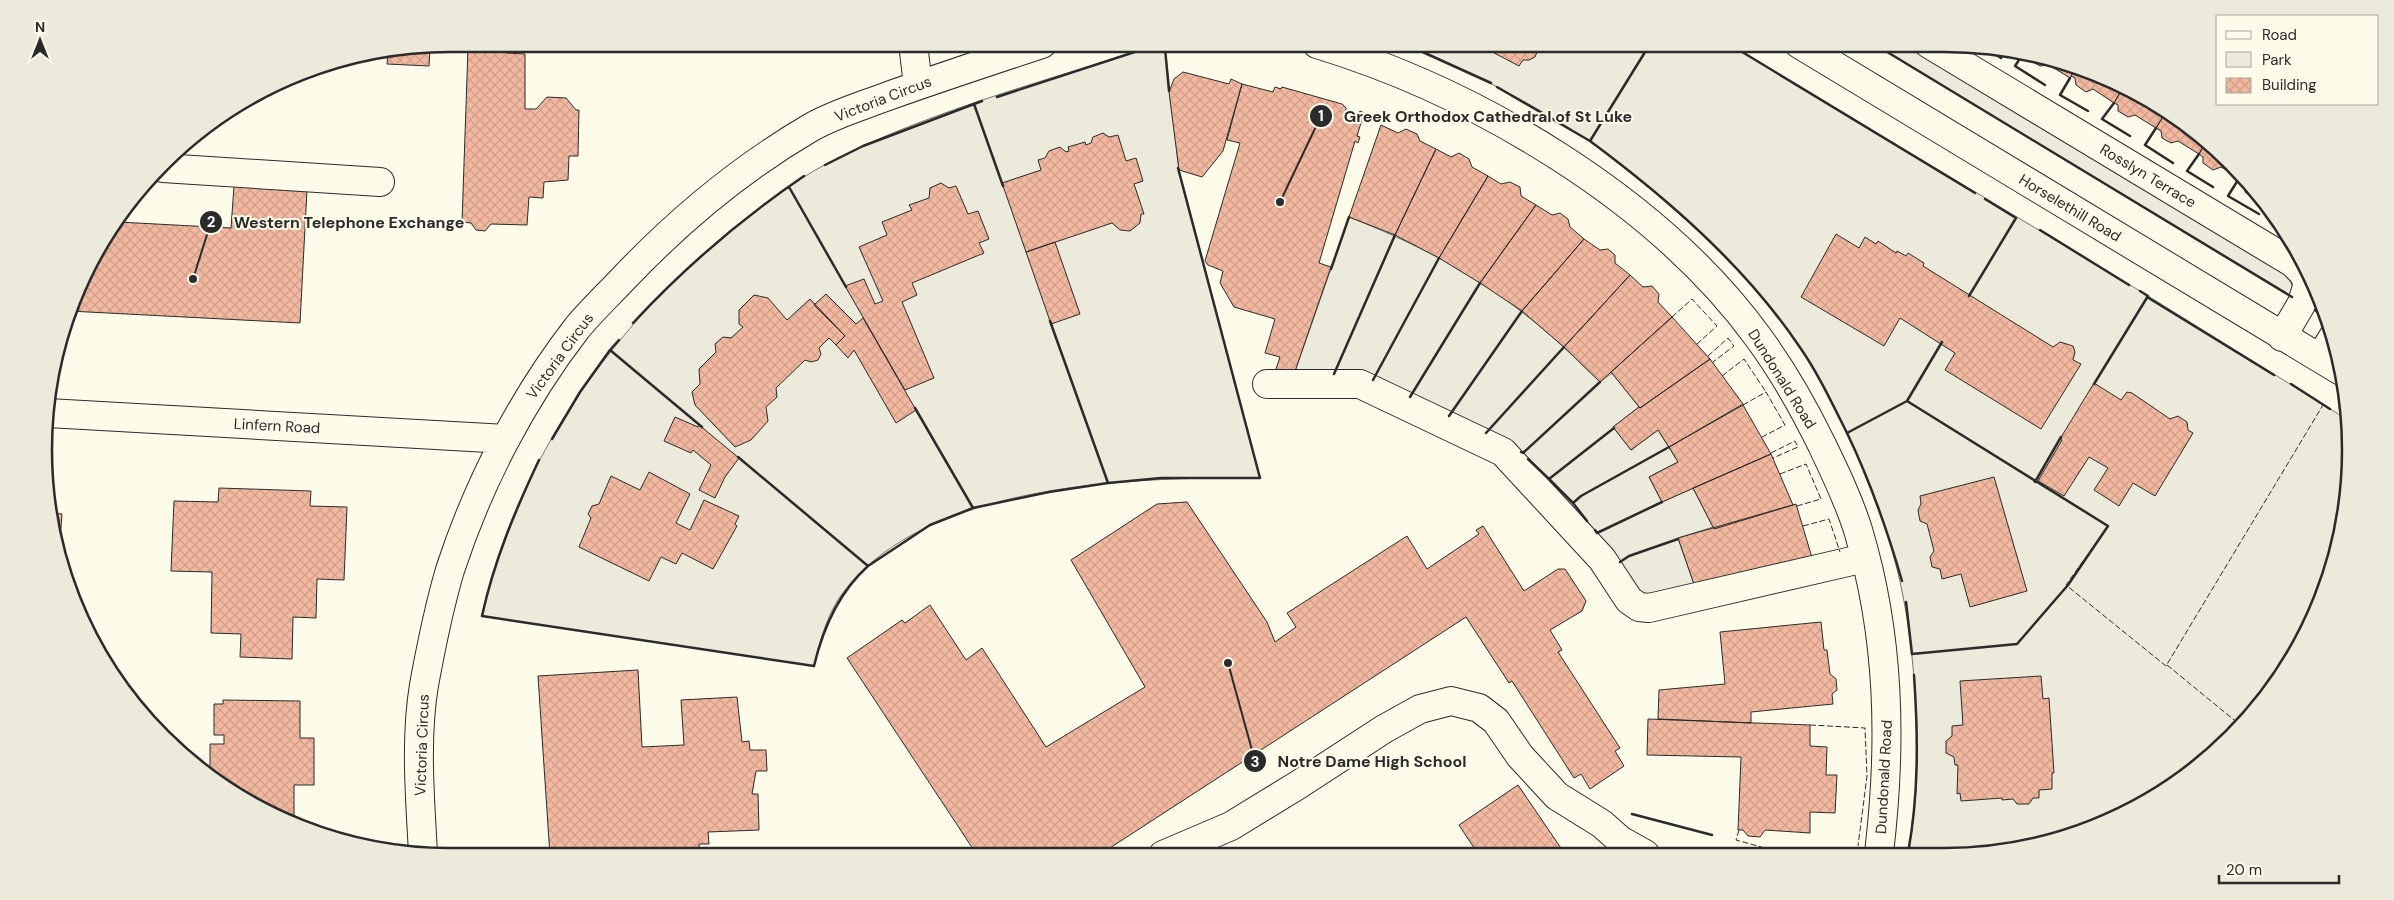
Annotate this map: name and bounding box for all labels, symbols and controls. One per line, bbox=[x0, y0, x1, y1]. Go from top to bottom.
north arrow bbox=[15, 15, 65, 65]
legend bbox=[2216, 15, 2379, 105]
text: N bbox=[35, 18, 45, 36]
text: Road bbox=[2262, 25, 2297, 45]
text: Park bbox=[2262, 50, 2292, 70]
street label: Victoria Circus bbox=[832, 71, 934, 127]
text: Building bbox=[2262, 75, 2317, 95]
callout: Greek Orthodox Cathedral of St Luke bbox=[1309, 100, 1642, 131]
text: 1 bbox=[1318, 106, 1324, 126]
text: Greek Orthodox Cathedral of St Luke bbox=[1344, 106, 1632, 127]
street label: Rosslyn Terrace bbox=[2096, 139, 2200, 213]
street label: Horselethill Road bbox=[2015, 170, 2125, 246]
callout: Western Telephone Exchange bbox=[199, 207, 474, 238]
text: 2 bbox=[207, 212, 216, 232]
text: Western Telephone Exchange bbox=[234, 212, 464, 233]
street label: Victoria Circus bbox=[522, 309, 598, 403]
street label: Dundonald Road bbox=[1743, 325, 1821, 433]
street label: Linfern Road bbox=[233, 414, 321, 438]
street label: Victoria Circus bbox=[410, 694, 434, 796]
street label: Dundonald Road bbox=[1871, 719, 1897, 835]
callout: Notre Dame High School bbox=[1242, 746, 1476, 777]
text: Notre Dame High School bbox=[1277, 751, 1467, 772]
text: 3 bbox=[1250, 752, 1260, 772]
scale bar bbox=[2219, 852, 2339, 884]
text: 20 m bbox=[2226, 860, 2262, 880]

